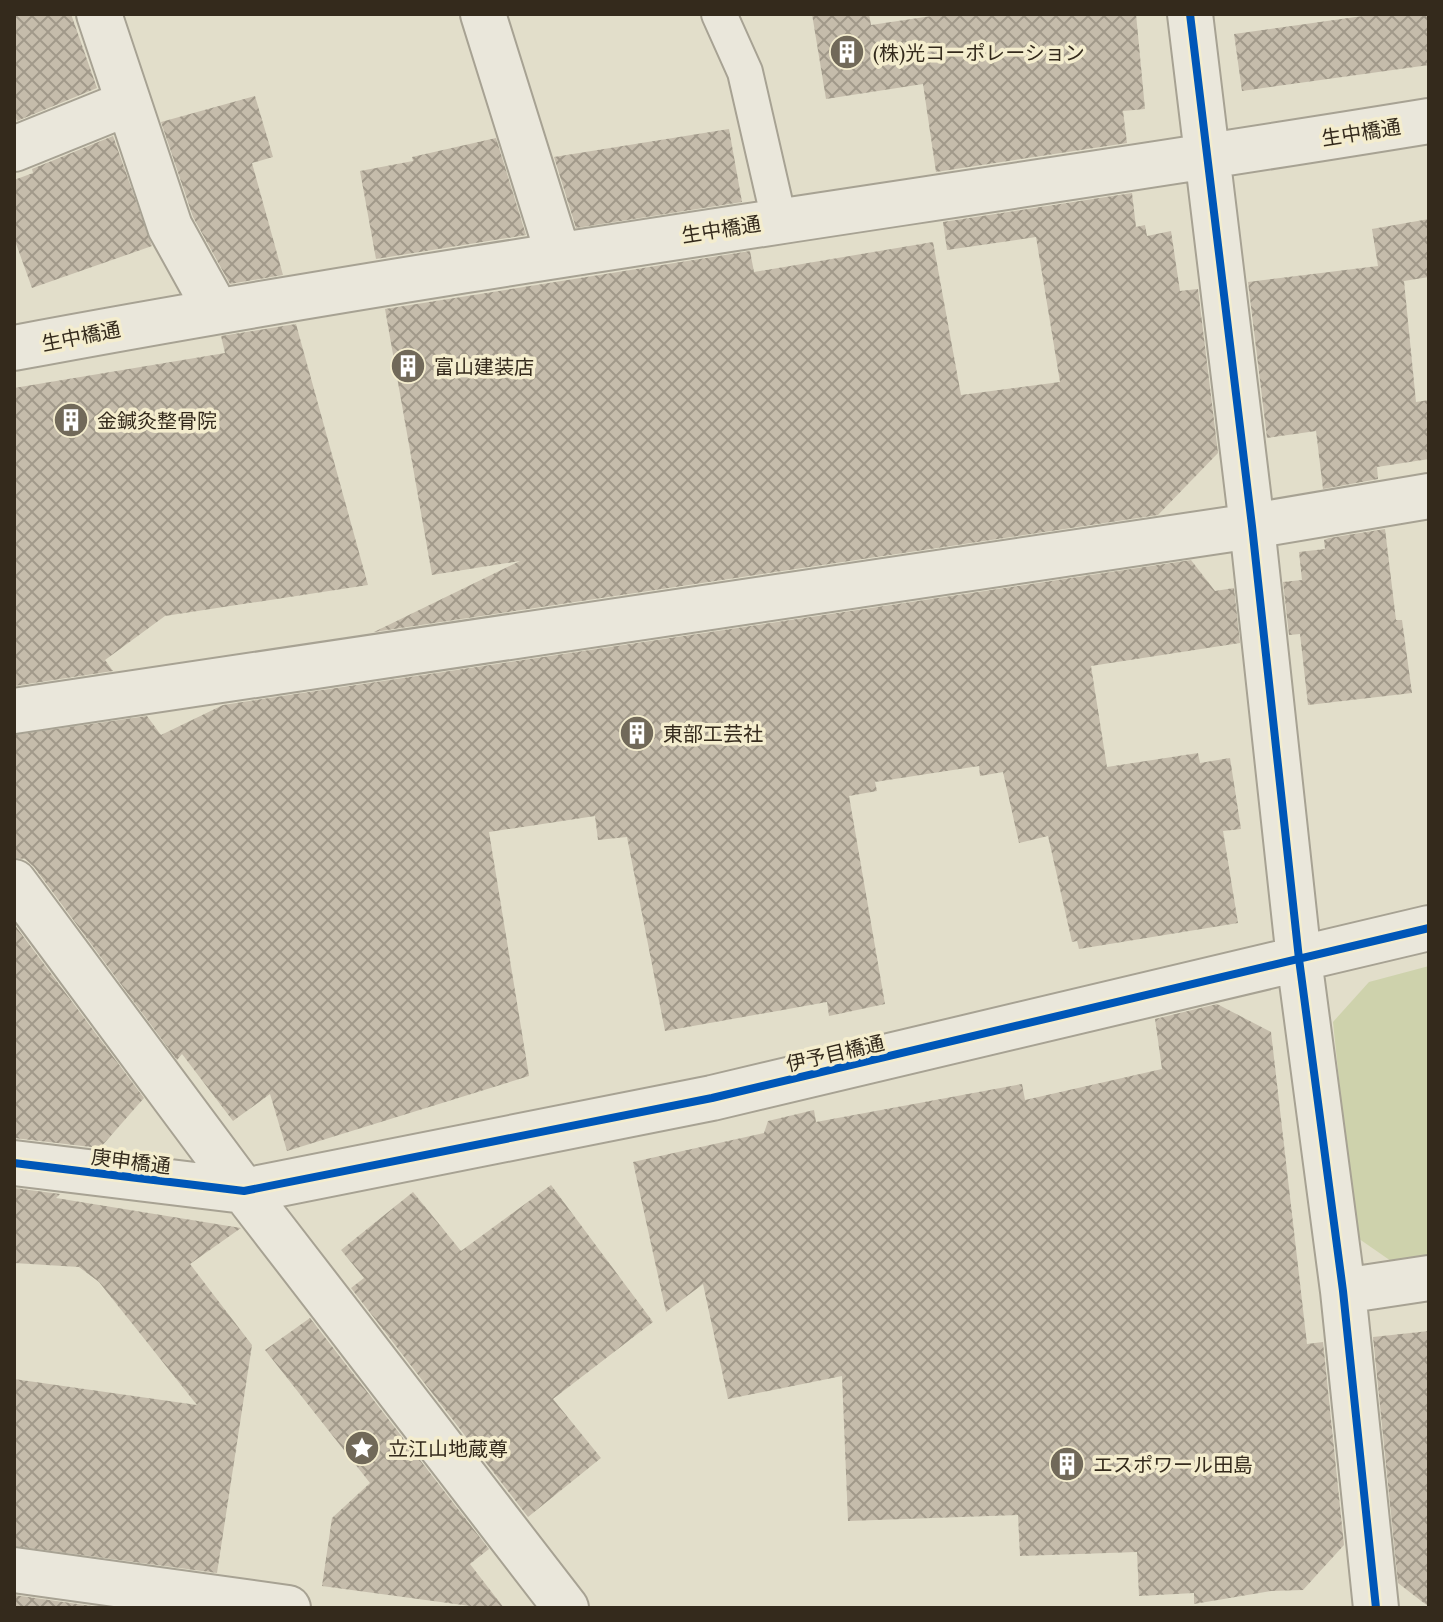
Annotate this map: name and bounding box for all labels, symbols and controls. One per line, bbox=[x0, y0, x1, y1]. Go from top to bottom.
building icon: (株)光コーポレーション bbox=[828, 33, 866, 71]
place label: (株)光コーポレーション bbox=[873, 40, 1085, 66]
street label: 生中橋通 bbox=[1320, 113, 1402, 151]
street label: 生中橋通 bbox=[680, 210, 762, 248]
street label: 生中橋通 bbox=[39, 316, 123, 356]
building icon: 富山建装店 bbox=[389, 347, 427, 385]
place label: 富山建装店 bbox=[434, 354, 534, 379]
building icon: 金鍼灸整骨院 bbox=[52, 401, 90, 439]
place label: 金鍼灸整骨院 bbox=[97, 408, 217, 433]
building icon: 東部工芸社 bbox=[618, 714, 656, 752]
place label: 東部工芸社 bbox=[663, 721, 763, 746]
street label: 伊予目橋通 bbox=[783, 1030, 887, 1076]
street label: 庚申橋通 bbox=[90, 1144, 172, 1178]
place icon: 立江山地蔵尊 bbox=[343, 1429, 381, 1467]
place label: 立江山地蔵尊 bbox=[388, 1436, 508, 1461]
building icon: エスポワール田島 bbox=[1048, 1445, 1086, 1483]
place label: エスポワール田島 bbox=[1093, 1452, 1253, 1477]

